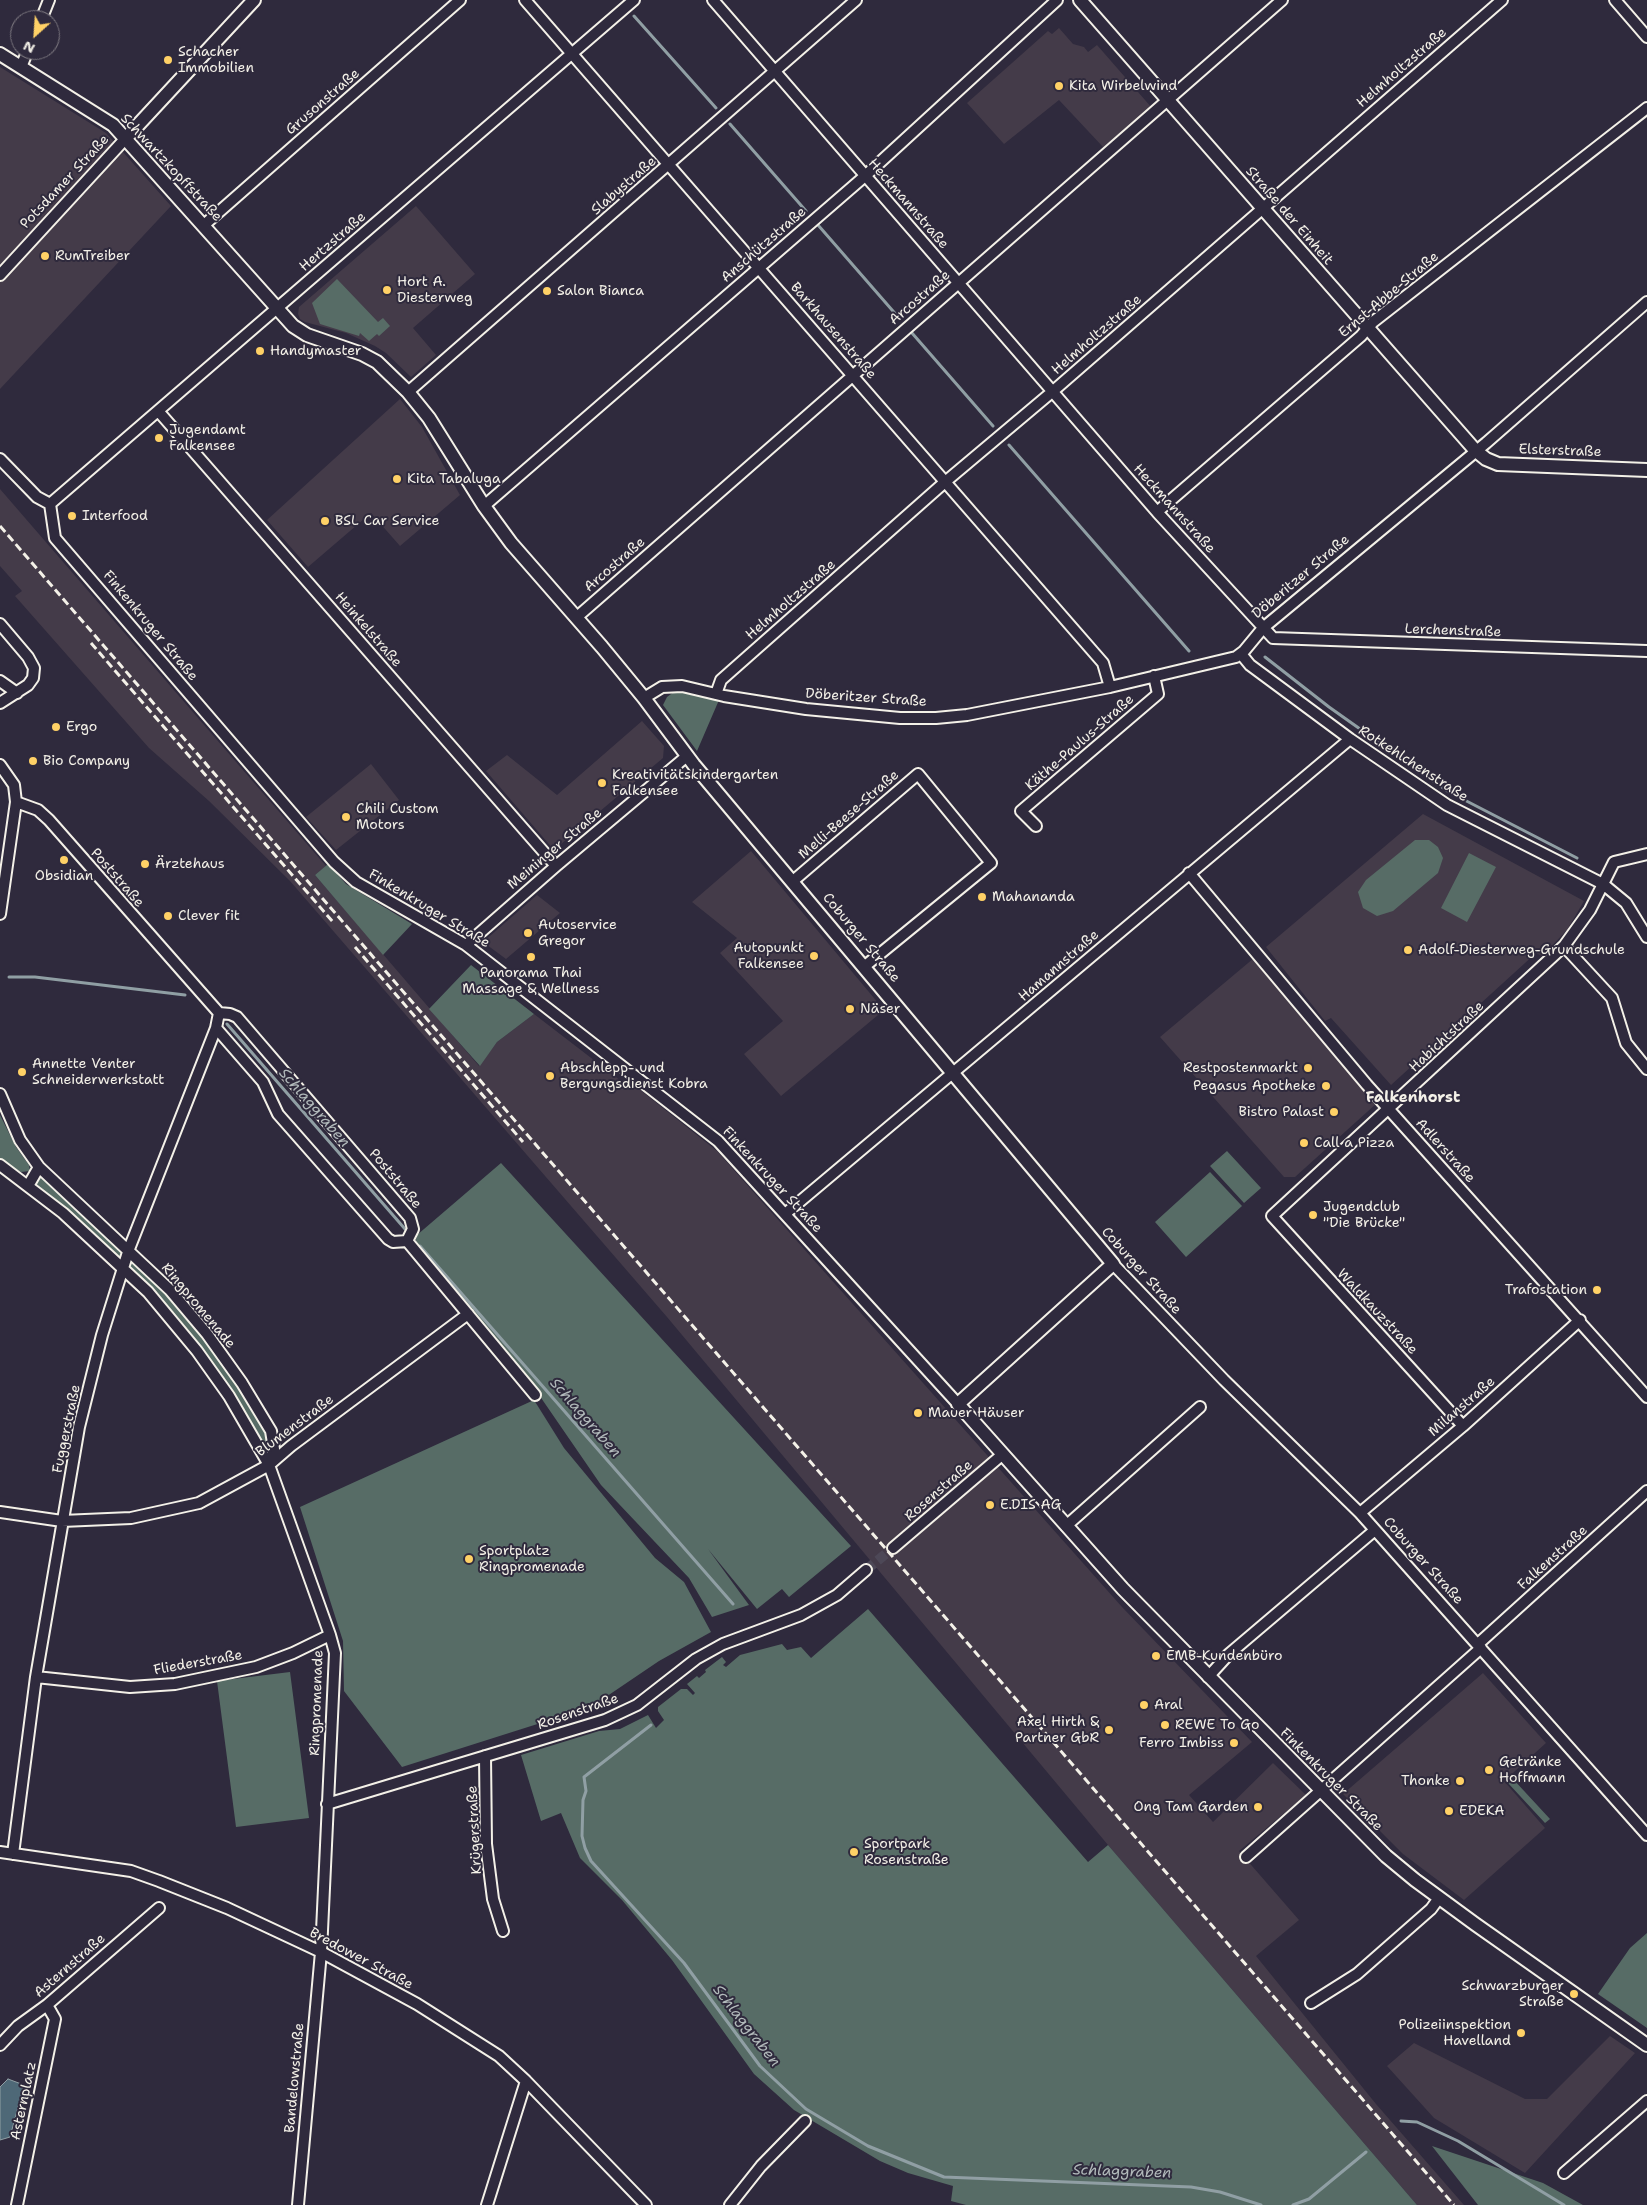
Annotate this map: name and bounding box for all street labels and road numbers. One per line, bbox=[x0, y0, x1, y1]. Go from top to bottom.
street label: Helmholtzstraße bbox=[1354, 24, 1450, 112]
street label: Grusonstraße bbox=[283, 65, 363, 139]
street label: Schwartzkopffstraße bbox=[117, 111, 225, 225]
street label: Potsdamer Straße bbox=[17, 131, 113, 233]
street label: Slabystraße bbox=[588, 153, 660, 219]
street label: Heckmannstraße bbox=[864, 155, 952, 253]
street label: Straße der Einheit bbox=[1242, 163, 1336, 269]
street label: Anschützstraße bbox=[718, 204, 810, 286]
street label: Hertzstraße bbox=[296, 209, 370, 275]
street label: Ernst-Abbe-Straße bbox=[1336, 248, 1442, 342]
street label: Arcostraße bbox=[886, 267, 954, 329]
street label: Barkhausenstraße bbox=[786, 279, 880, 383]
street label: Helmholtzstraße bbox=[1049, 291, 1145, 379]
street label: Elsterstraße bbox=[1518, 441, 1602, 461]
street label: Heckmannstraße bbox=[1130, 461, 1218, 557]
street label: Döberitzer Straße bbox=[1249, 531, 1353, 623]
street label: Arcostraße bbox=[581, 534, 649, 596]
street label: Helmholtzstraße bbox=[743, 556, 839, 644]
street label: Finkenkruger Straße bbox=[99, 568, 201, 684]
street label: Heinkelstraße bbox=[331, 589, 405, 671]
street label: Lerchenstraße bbox=[1404, 621, 1502, 641]
street label: Döberitzer Straße bbox=[805, 685, 927, 711]
street label: Käthe-Paulus-Straße bbox=[1022, 691, 1138, 795]
street label: Rotkehlchenstraße bbox=[1355, 722, 1471, 806]
street label: Melli-Beese-Straße bbox=[795, 767, 903, 863]
street label: Meininger Straße bbox=[504, 805, 606, 893]
street label: Poststraße bbox=[87, 845, 147, 911]
street label: Finkenkruger Straße bbox=[365, 866, 493, 952]
street label: Coburger Straße bbox=[819, 890, 903, 986]
street label: Hamannstraße bbox=[1016, 927, 1102, 1005]
street label: Habichtstraße bbox=[1406, 998, 1488, 1076]
street label: Adlerstraße bbox=[1412, 1115, 1478, 1187]
street label: Finkenkruger Straße bbox=[719, 1124, 825, 1236]
street label: Poststraße bbox=[365, 1146, 425, 1212]
street label: Coburger Straße bbox=[1097, 1224, 1185, 1318]
street label: Ringpromenade bbox=[157, 1260, 239, 1352]
street label: Waldkauzstraße bbox=[1333, 1266, 1421, 1358]
street label: Milanstraße bbox=[1425, 1374, 1499, 1440]
street label: Fuggerstraße bbox=[49, 1383, 85, 1475]
street label: Blumenstraße bbox=[253, 1391, 337, 1461]
street label: Rosenstraße bbox=[902, 1457, 976, 1525]
street label: Coburger Straße bbox=[1379, 1514, 1467, 1608]
street label: Falkenstraße bbox=[1515, 1522, 1591, 1594]
street label: Fliederstraße bbox=[152, 1647, 244, 1679]
street label: Ringpromenade bbox=[307, 1650, 327, 1756]
street label: Rosenstraße bbox=[535, 1690, 621, 1734]
street label: Finkenkruger Straße bbox=[1276, 1725, 1386, 1835]
street label: Krügerstraße bbox=[464, 1785, 486, 1875]
street label: Bredower Straße bbox=[306, 1925, 416, 1993]
street label: Asternstraße bbox=[31, 1931, 109, 2001]
street label: Bandelowstraße bbox=[282, 2022, 308, 2134]
street label: Asternplatz bbox=[7, 2060, 41, 2142]

